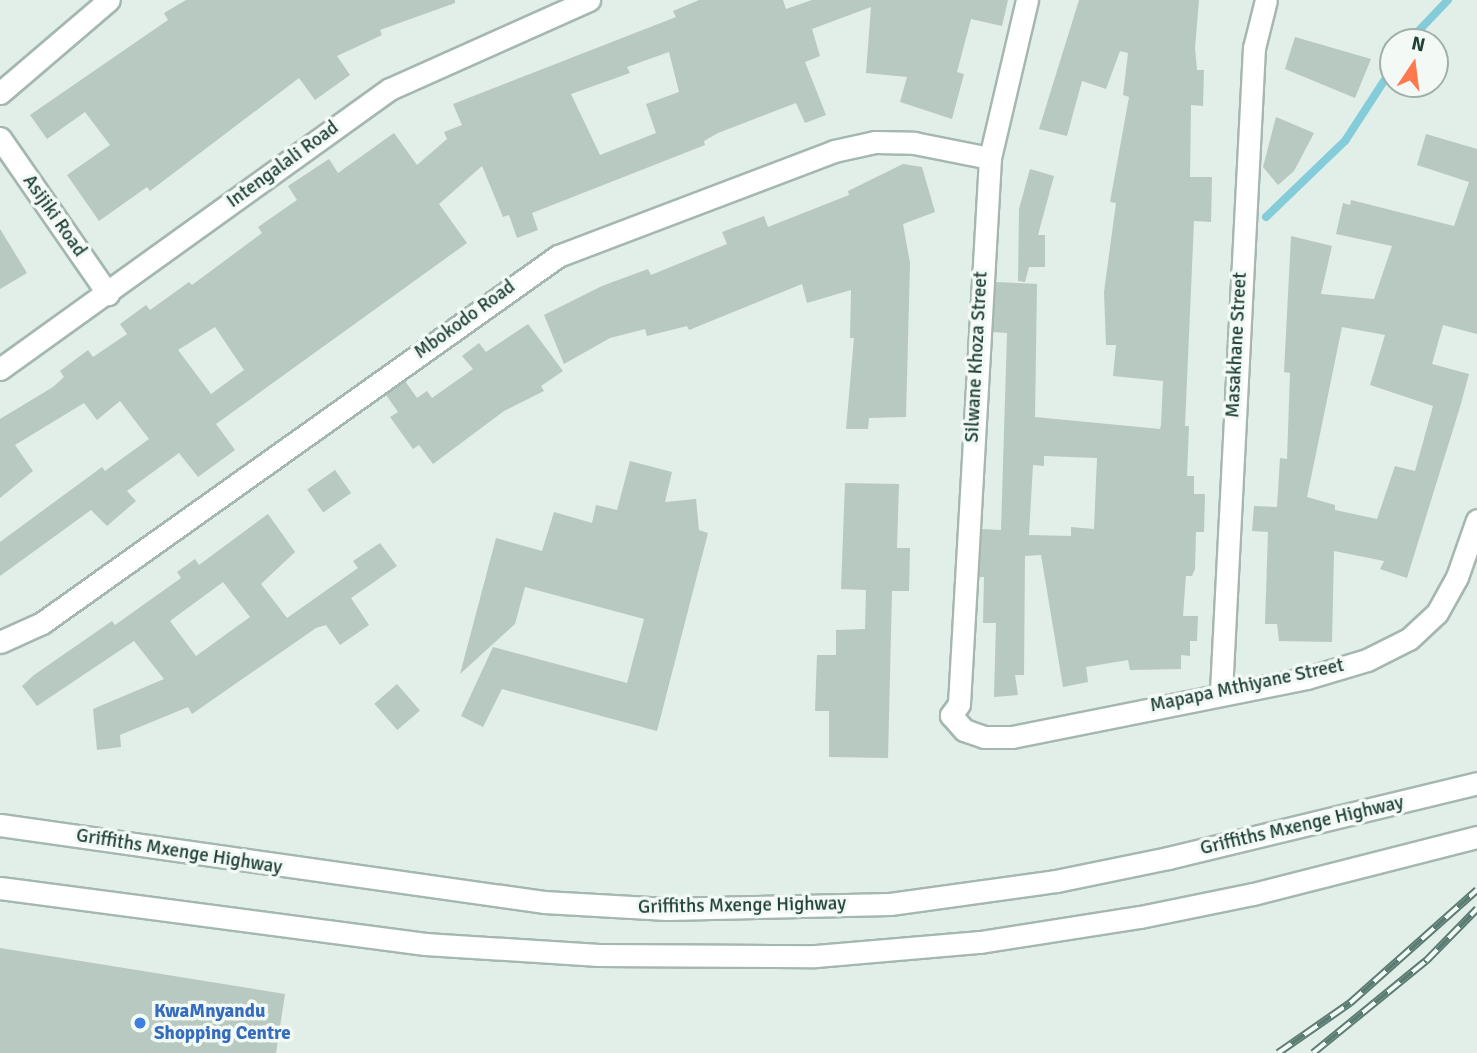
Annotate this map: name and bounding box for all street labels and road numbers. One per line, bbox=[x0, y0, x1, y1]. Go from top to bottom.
street label: Intengalali Road bbox=[223, 117, 343, 213]
street label: Asijiki Road bbox=[17, 171, 91, 261]
street label: Silwane Khoza Street bbox=[961, 271, 993, 443]
street label: Masakhane Street bbox=[1222, 272, 1252, 418]
street label: Mbokodo Road bbox=[410, 276, 520, 364]
street label: Mapapa Mthiyane Street bbox=[1148, 654, 1346, 718]
street label: Griffiths Mxenge Highway bbox=[1198, 791, 1406, 861]
street label: Griffiths Mxenge Highway bbox=[74, 824, 284, 880]
street label: Griffiths Mxenge Highway bbox=[638, 893, 846, 919]

